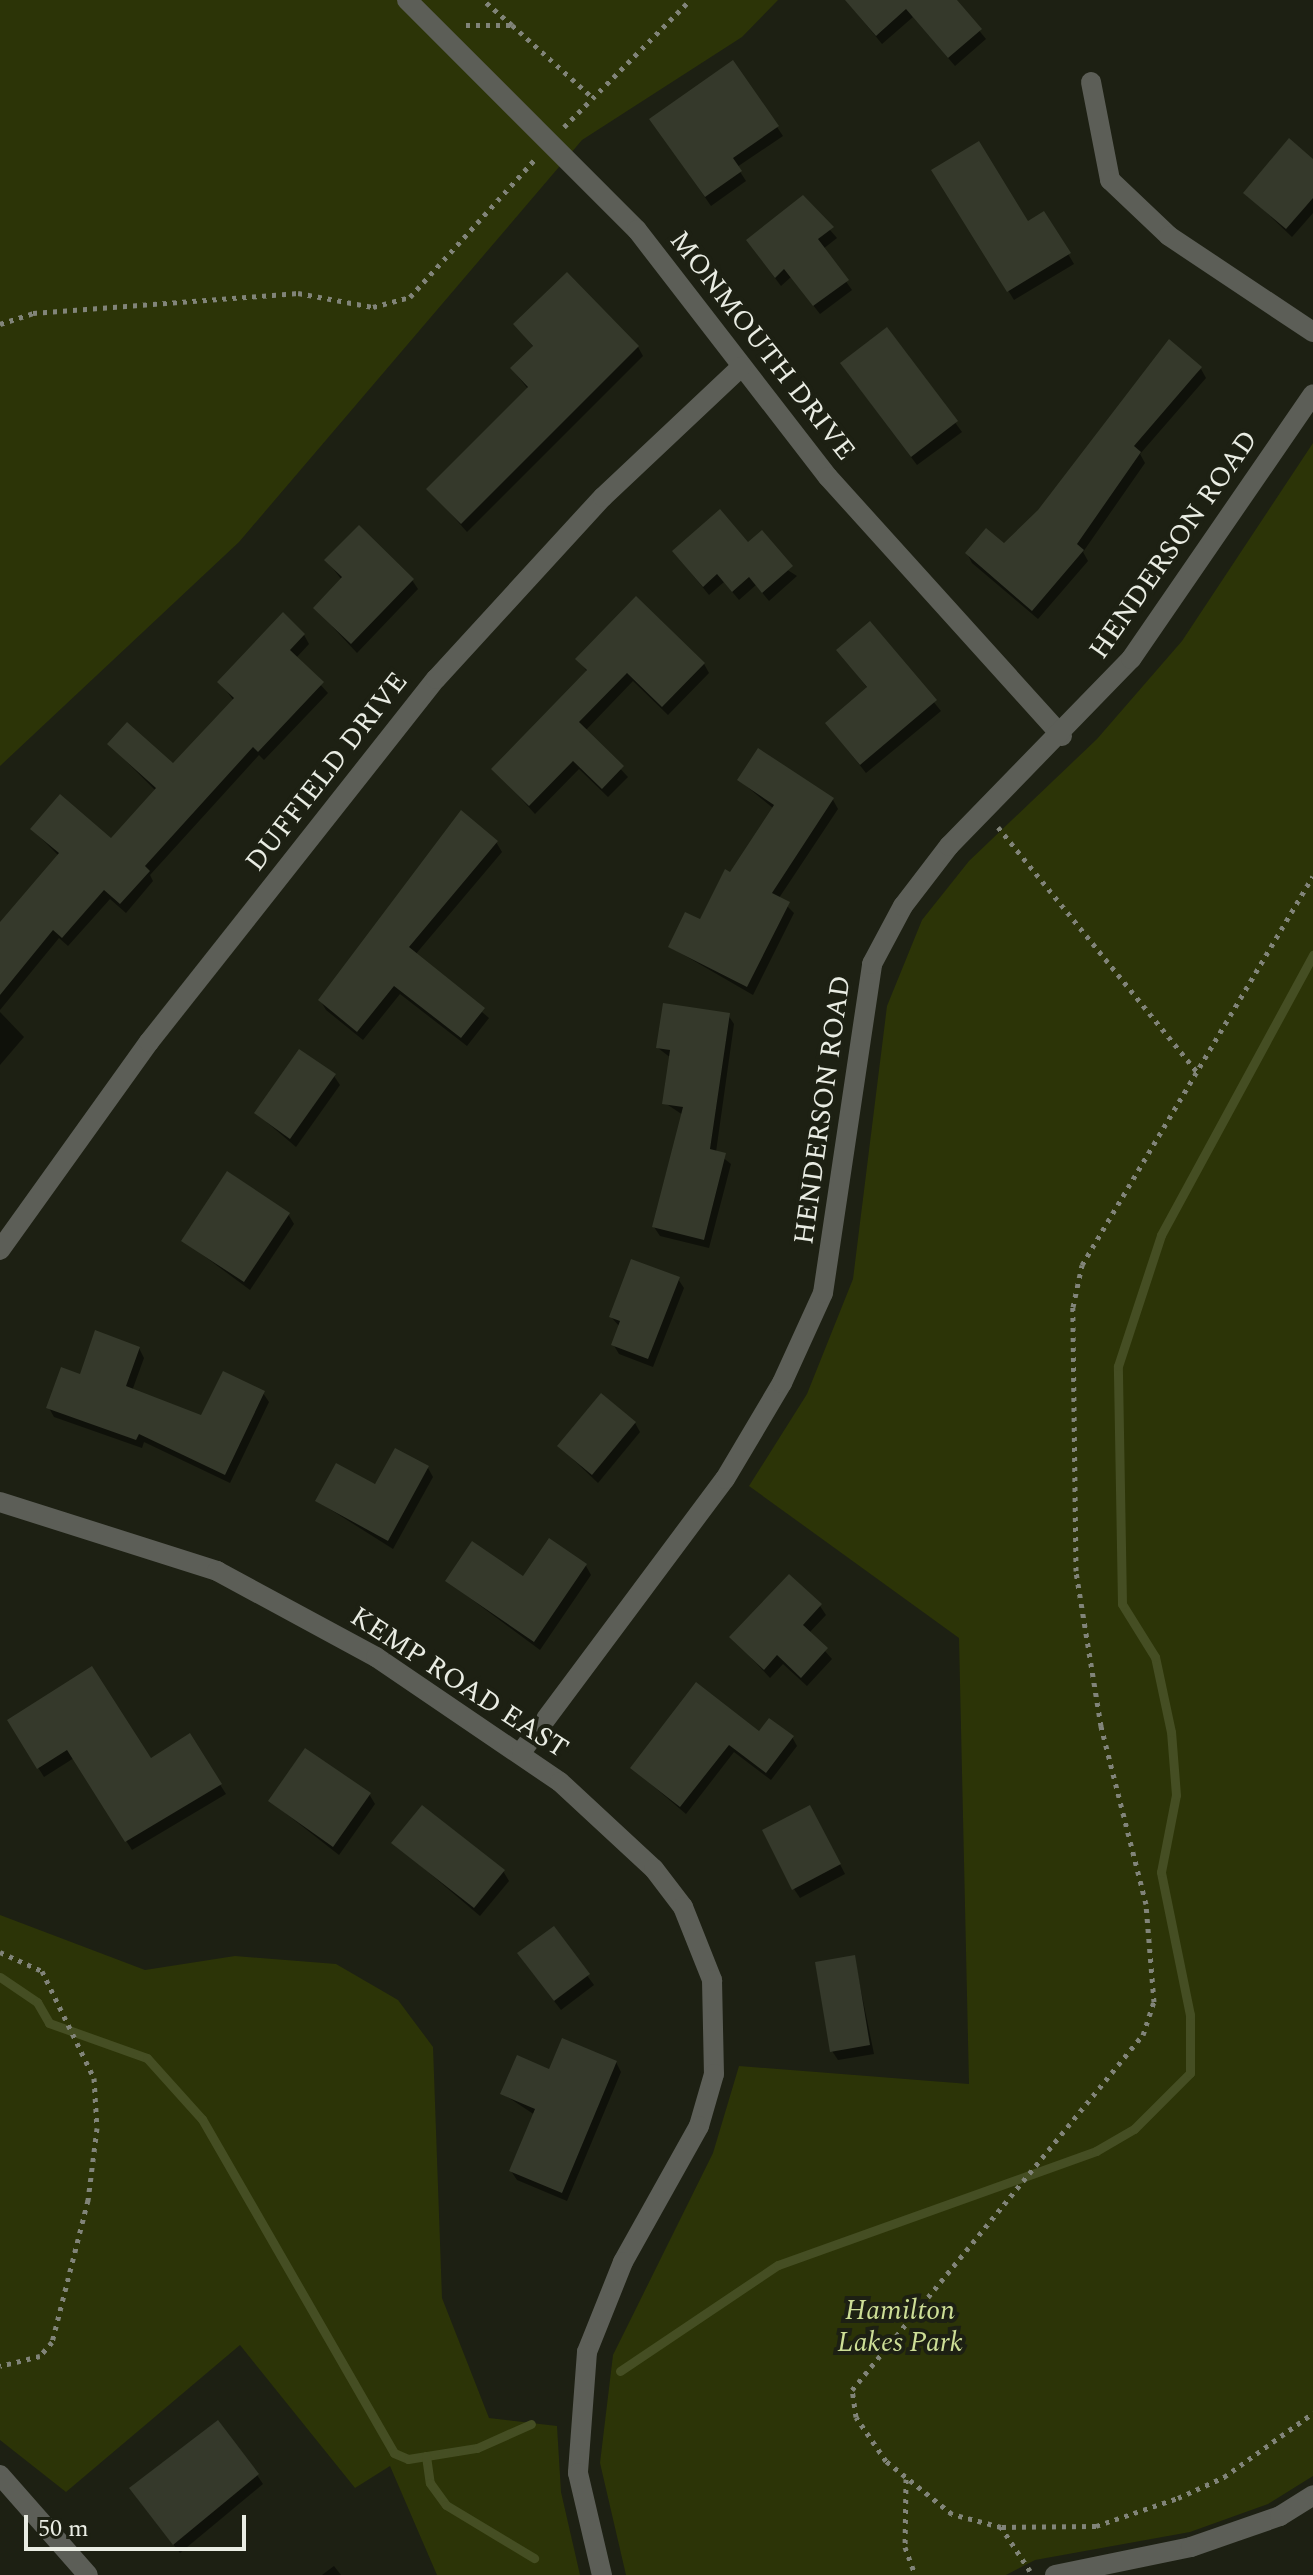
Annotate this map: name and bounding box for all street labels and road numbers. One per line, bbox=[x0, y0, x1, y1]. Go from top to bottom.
street label: MONMOUTH DRIVE bbox=[662, 225, 862, 467]
street label: HENDERSON ROAD bbox=[1082, 424, 1266, 666]
street label: DUFFIELD DRIVE bbox=[239, 666, 415, 878]
street label: HENDERSON ROAD bbox=[787, 973, 859, 1247]
street label: KEMP ROAD EAST bbox=[344, 1600, 574, 1766]

